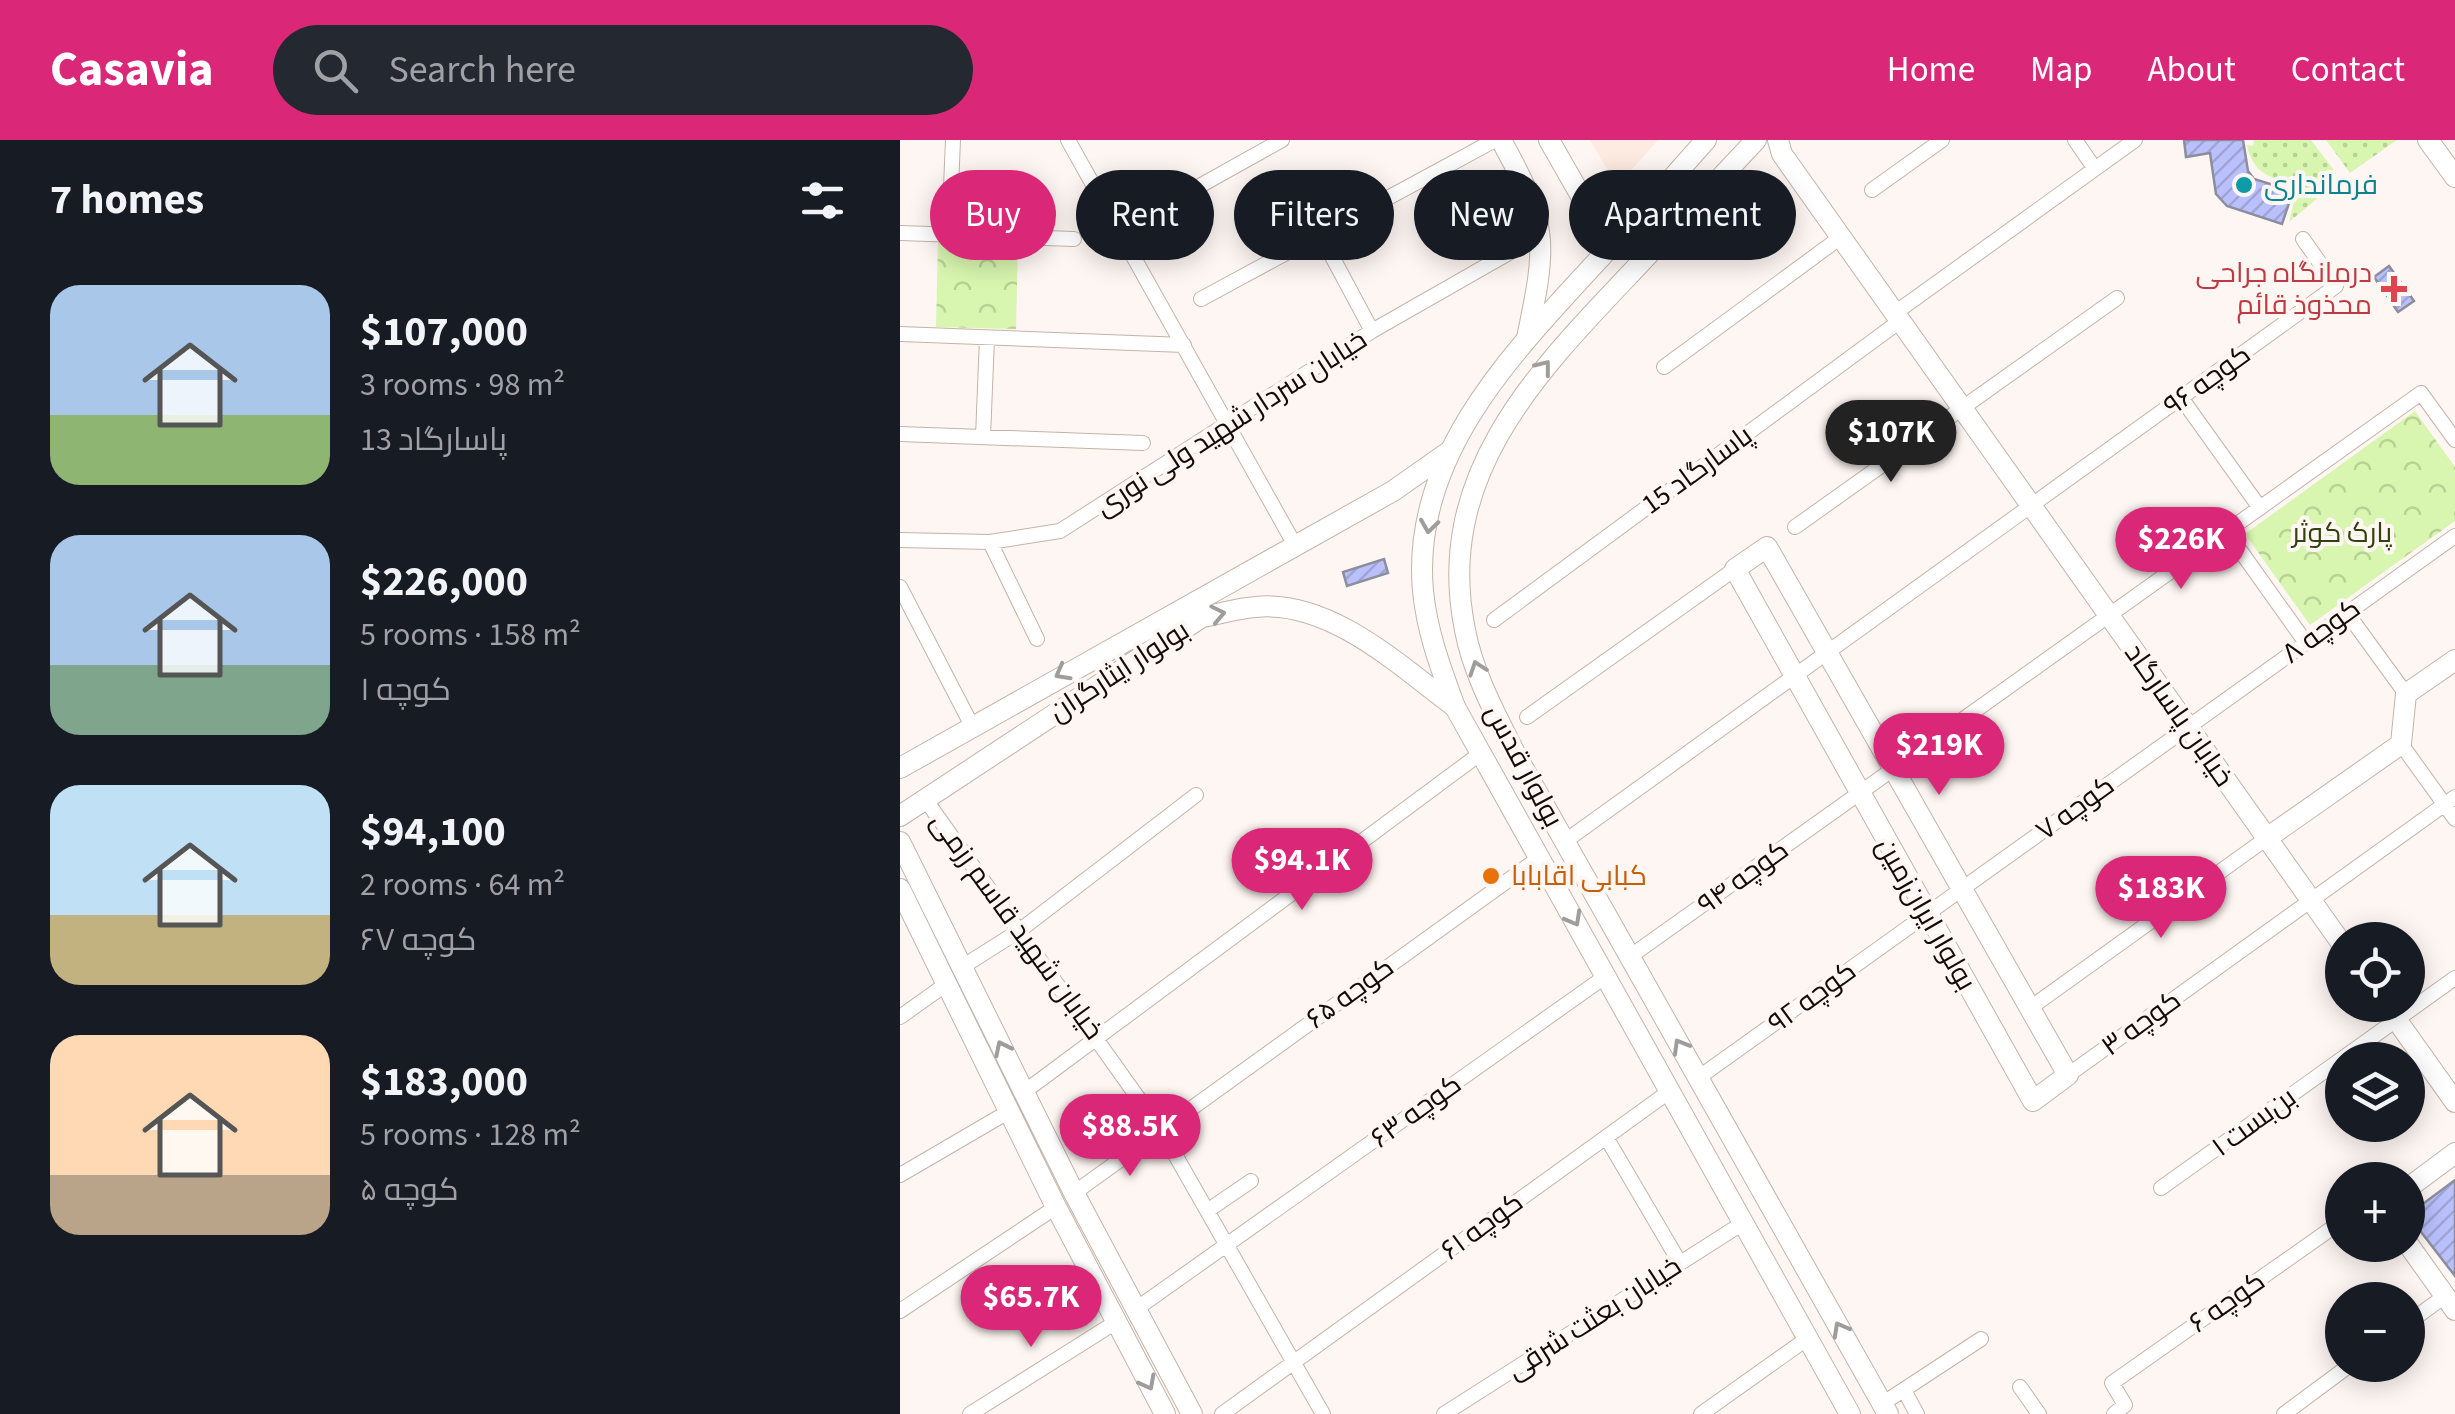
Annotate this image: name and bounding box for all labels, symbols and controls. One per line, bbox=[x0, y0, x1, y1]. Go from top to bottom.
search box bbox=[273, 25, 973, 115]
text: Casavia bbox=[50, 36, 213, 104]
icon: search bbox=[308, 43, 363, 98]
text: Search here bbox=[388, 43, 576, 97]
text: Home bbox=[1887, 45, 1975, 95]
text: Map bbox=[2030, 45, 2093, 95]
text: About bbox=[2148, 45, 2236, 95]
text: Contact bbox=[2291, 45, 2405, 95]
place label: فرمانداری bbox=[2264, 165, 2378, 205]
text: 7 homes bbox=[50, 170, 204, 230]
chip: Buy bbox=[930, 170, 1056, 260]
chip: Rent bbox=[1076, 170, 1214, 260]
chip: Filters bbox=[1234, 170, 1394, 260]
chip: New bbox=[1414, 170, 1549, 260]
chip: Apartment bbox=[1569, 170, 1796, 260]
icon: filters bbox=[795, 173, 850, 228]
marker: فرمانداری bbox=[2233, 174, 2255, 196]
place label: درمانگاه جراحی محذوذ قائم bbox=[2196, 253, 2372, 325]
marker: درمانگاه جراحی محذوذ قائم bbox=[2381, 276, 2407, 302]
text: $107,000 bbox=[360, 302, 528, 362]
street label: خیابان سردار شهید ولی نوری bbox=[1087, 320, 1375, 526]
icon: home bbox=[130, 325, 250, 445]
street label: کوچه ۹۶ bbox=[2155, 335, 2259, 425]
one-way arrow bbox=[1532, 360, 1550, 378]
text: 3 rooms · 98 m² bbox=[360, 362, 565, 408]
pin: $107K bbox=[1821, 400, 1961, 485]
text: $107K bbox=[1847, 409, 1935, 455]
street label: پاسارگاد 15 bbox=[1633, 416, 1761, 524]
text: پاسارگاد 13 bbox=[360, 417, 507, 463]
pin: $226K bbox=[2111, 507, 2251, 592]
park label: پارک کوثر bbox=[2290, 513, 2393, 553]
text: $226K bbox=[2137, 516, 2225, 562]
one-way arrow bbox=[1419, 517, 1440, 534]
text: $226,000 bbox=[360, 552, 528, 612]
icon: home bbox=[130, 575, 250, 695]
street label: کوچه ۸ bbox=[2273, 589, 2369, 673]
one-way arrow bbox=[1209, 605, 1226, 626]
street label: بولوار ایثارگران bbox=[1041, 611, 1197, 731]
text: 5 rooms · 158 m² bbox=[360, 612, 581, 658]
street label: خیابان پاسارگاد bbox=[2115, 635, 2243, 795]
one-way arrow bbox=[1468, 660, 1489, 677]
one-way arrow bbox=[1055, 661, 1073, 681]
text: کوچه ۱ bbox=[360, 667, 451, 713]
street label: بولوار قدس bbox=[1475, 697, 1573, 835]
pin: $219K bbox=[1869, 713, 2009, 798]
text: $219K bbox=[1895, 722, 1983, 768]
street label: کوچه ۷ bbox=[2027, 766, 2123, 850]
text: $94,100 bbox=[360, 802, 506, 862]
street label: خیابان شهید قاسم رزمی bbox=[921, 804, 1113, 1048]
icon: home bbox=[130, 825, 250, 945]
pin: $94.1K bbox=[1221, 828, 1383, 913]
street label: کوچه ۹۴ bbox=[1689, 830, 1797, 924]
street label: بولوار ایران‌زمین bbox=[1866, 830, 1986, 998]
text: $94.1K bbox=[1254, 837, 1350, 883]
place label: کبابی اقابابا bbox=[1511, 856, 1647, 896]
pin: $183K bbox=[2091, 856, 2231, 941]
text: 2 rooms · 64 m² bbox=[360, 862, 565, 908]
marker: کبابی اقابابا bbox=[1480, 865, 1502, 887]
text: $183K bbox=[2117, 865, 2205, 911]
one-way arrow bbox=[1561, 909, 1581, 927]
text: کوچه ۶۷ bbox=[360, 917, 476, 963]
map controls bbox=[2325, 922, 2425, 1382]
button: locate bbox=[2325, 922, 2425, 1022]
street label: کوچه ۶۵ bbox=[1298, 948, 1402, 1038]
street label: کوچه ۹۲ bbox=[1760, 951, 1864, 1043]
street label: کوچه ۳ bbox=[2093, 980, 2189, 1066]
one-way arrow bbox=[1673, 1039, 1692, 1057]
one-way arrow bbox=[995, 1040, 1014, 1058]
button: layers bbox=[2325, 1042, 2425, 1142]
text: $183,000 bbox=[360, 1052, 528, 1112]
street label: کوچه ۶۳ bbox=[1362, 1064, 1470, 1158]
icon: home bbox=[130, 1075, 250, 1195]
street label: بن‌بست ۱ bbox=[2204, 1078, 2304, 1166]
pin: $88.5K bbox=[1049, 1094, 1211, 1179]
text: $88.5K bbox=[1082, 1103, 1178, 1149]
text: 5 rooms · 128 m² bbox=[360, 1112, 581, 1158]
button: + bbox=[2325, 1162, 2425, 1262]
text: کوچه ۵ bbox=[360, 1167, 459, 1213]
street label: کوچه ۶۱ bbox=[1433, 1182, 1531, 1270]
street label: خیابان بعثت شرقی bbox=[1499, 1246, 1689, 1390]
street label: کوچه ۶ bbox=[2181, 1261, 2273, 1343]
pin: $65.7K bbox=[950, 1265, 1112, 1350]
text: $65.7K bbox=[983, 1274, 1079, 1320]
button: − bbox=[2325, 1282, 2425, 1382]
one-way arrow bbox=[1833, 1322, 1852, 1340]
one-way arrow bbox=[1136, 1372, 1156, 1390]

